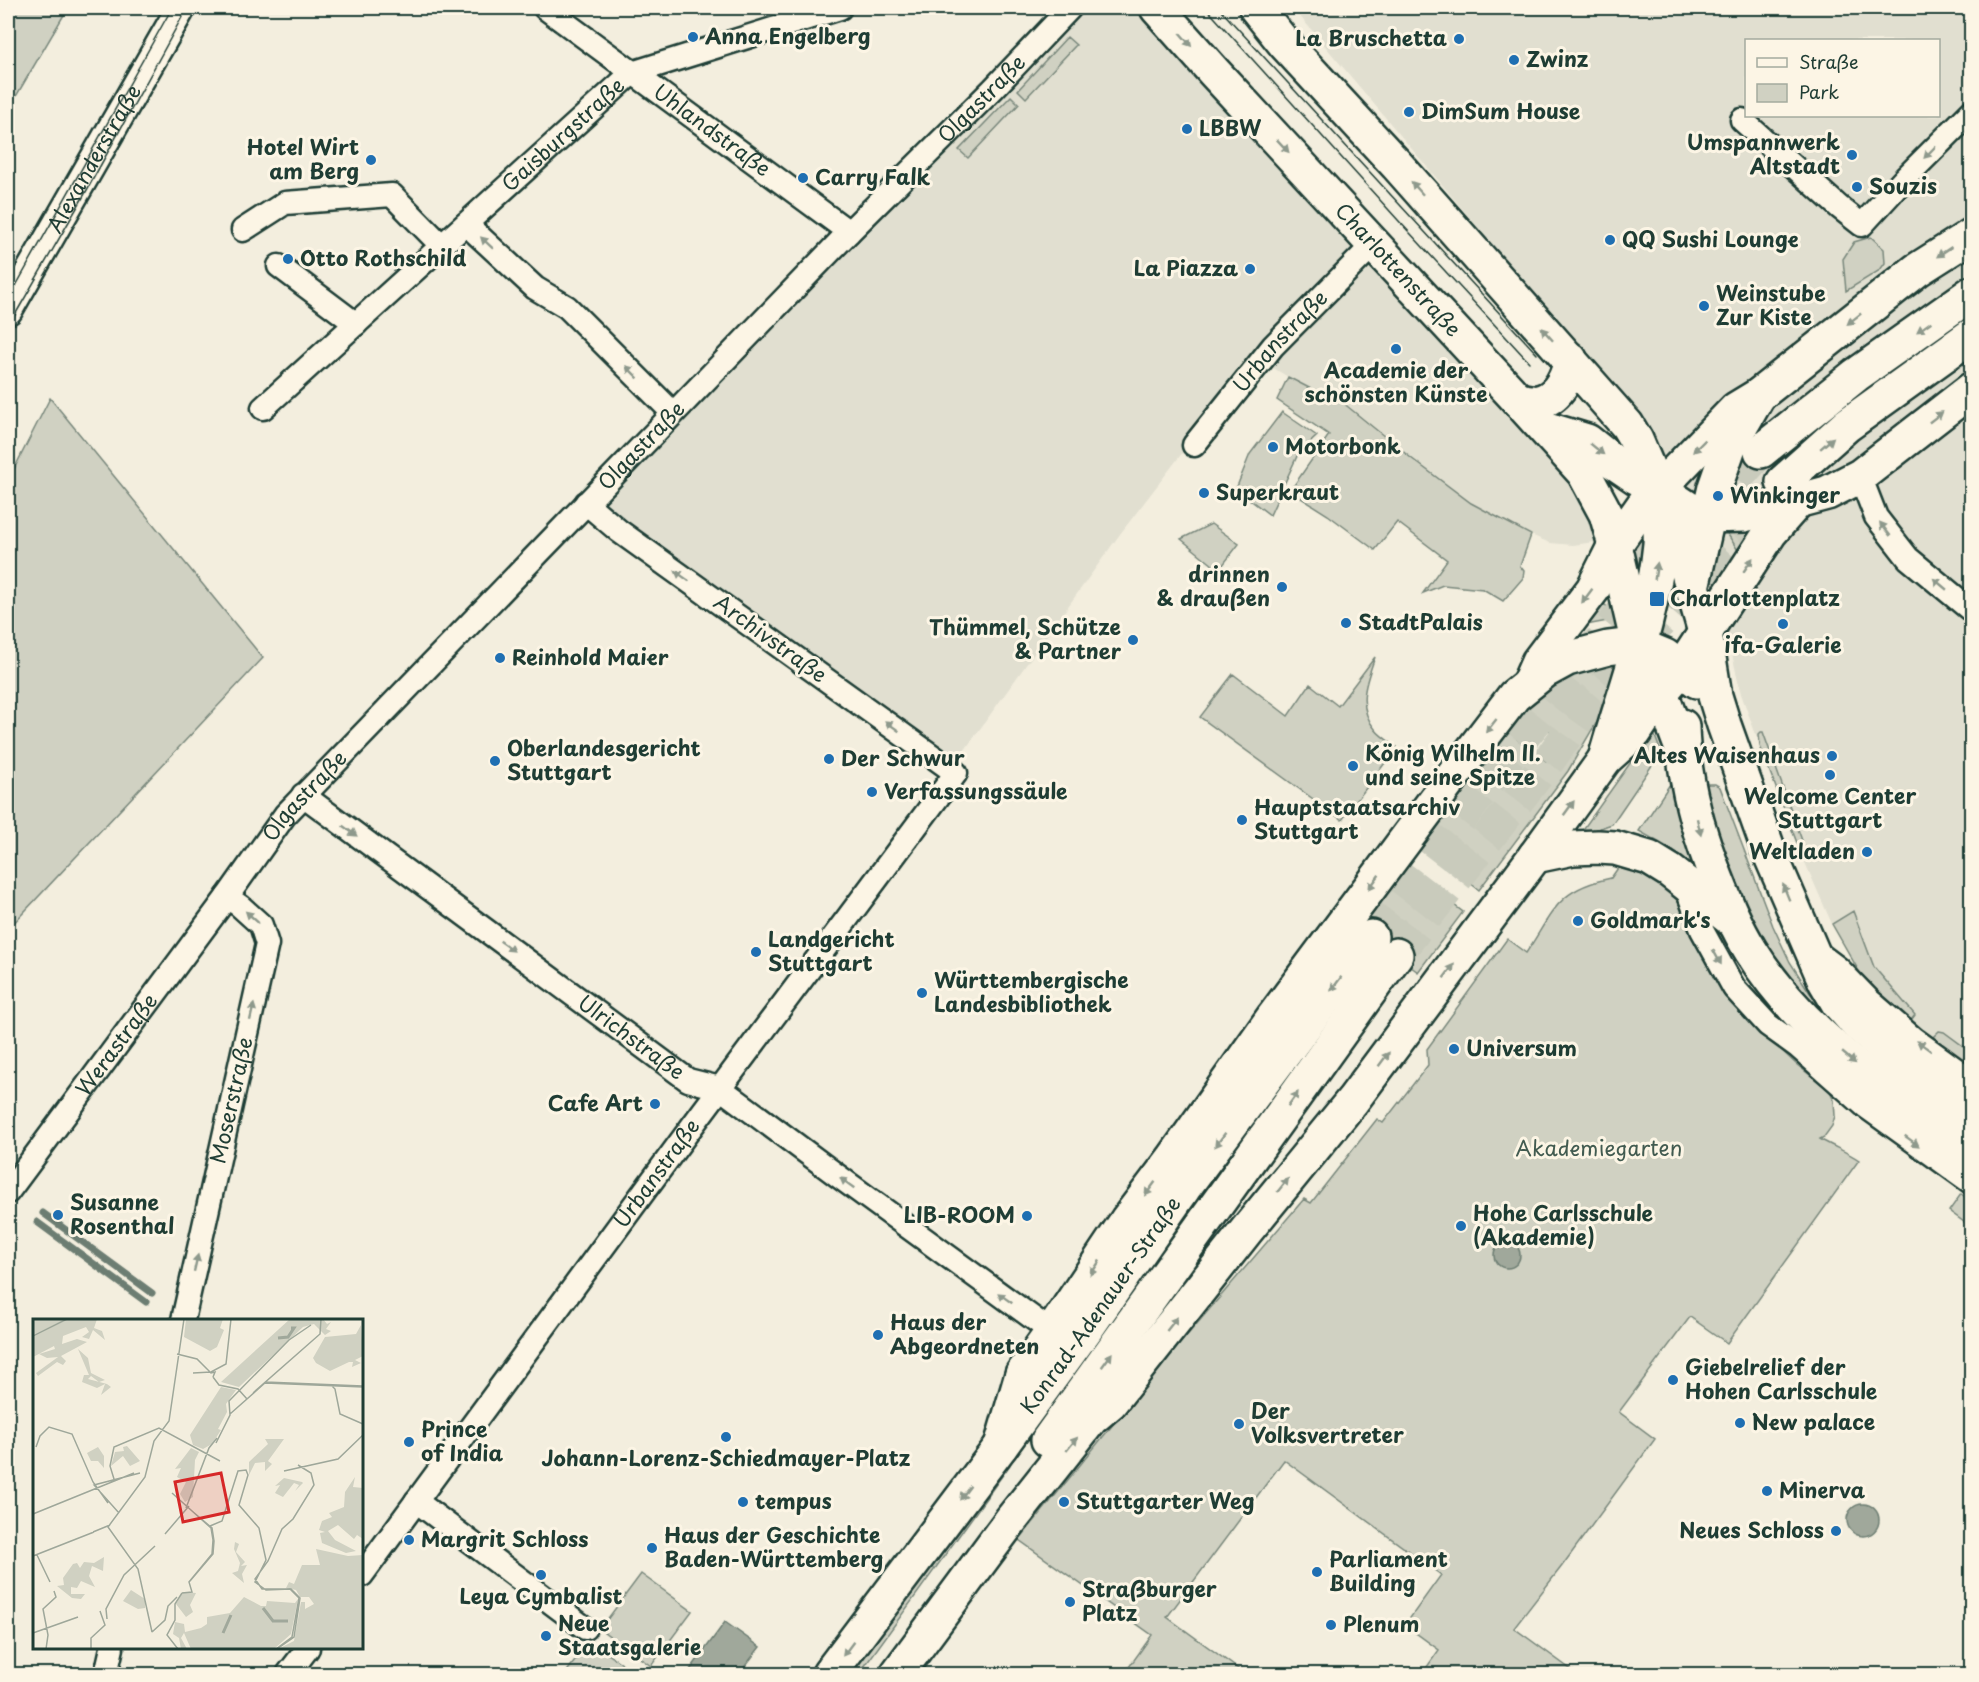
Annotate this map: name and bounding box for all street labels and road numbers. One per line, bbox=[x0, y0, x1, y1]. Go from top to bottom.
street label: Olgastraße bbox=[929, 46, 1032, 149]
street label: Gaisburgstraße bbox=[493, 69, 631, 198]
street label: Uhlandstraße bbox=[647, 75, 778, 183]
street label: Alexanderstraße bbox=[37, 78, 148, 238]
street label: Charlottenstraße bbox=[1329, 195, 1470, 343]
street label: Urbanstraße bbox=[1224, 282, 1334, 399]
street label: Olgastraße bbox=[589, 393, 691, 497]
street label: Archivstraße bbox=[708, 585, 834, 689]
street label: Olgastraße bbox=[253, 742, 353, 847]
street label: Werastraße bbox=[67, 986, 164, 1102]
street label: Ulrichstraße bbox=[572, 986, 692, 1086]
street label: Moserstraße bbox=[200, 1034, 260, 1166]
street label: Urbanstraße bbox=[604, 1111, 706, 1234]
street label: Konrad-Adenauer-Straße bbox=[1011, 1189, 1188, 1420]

